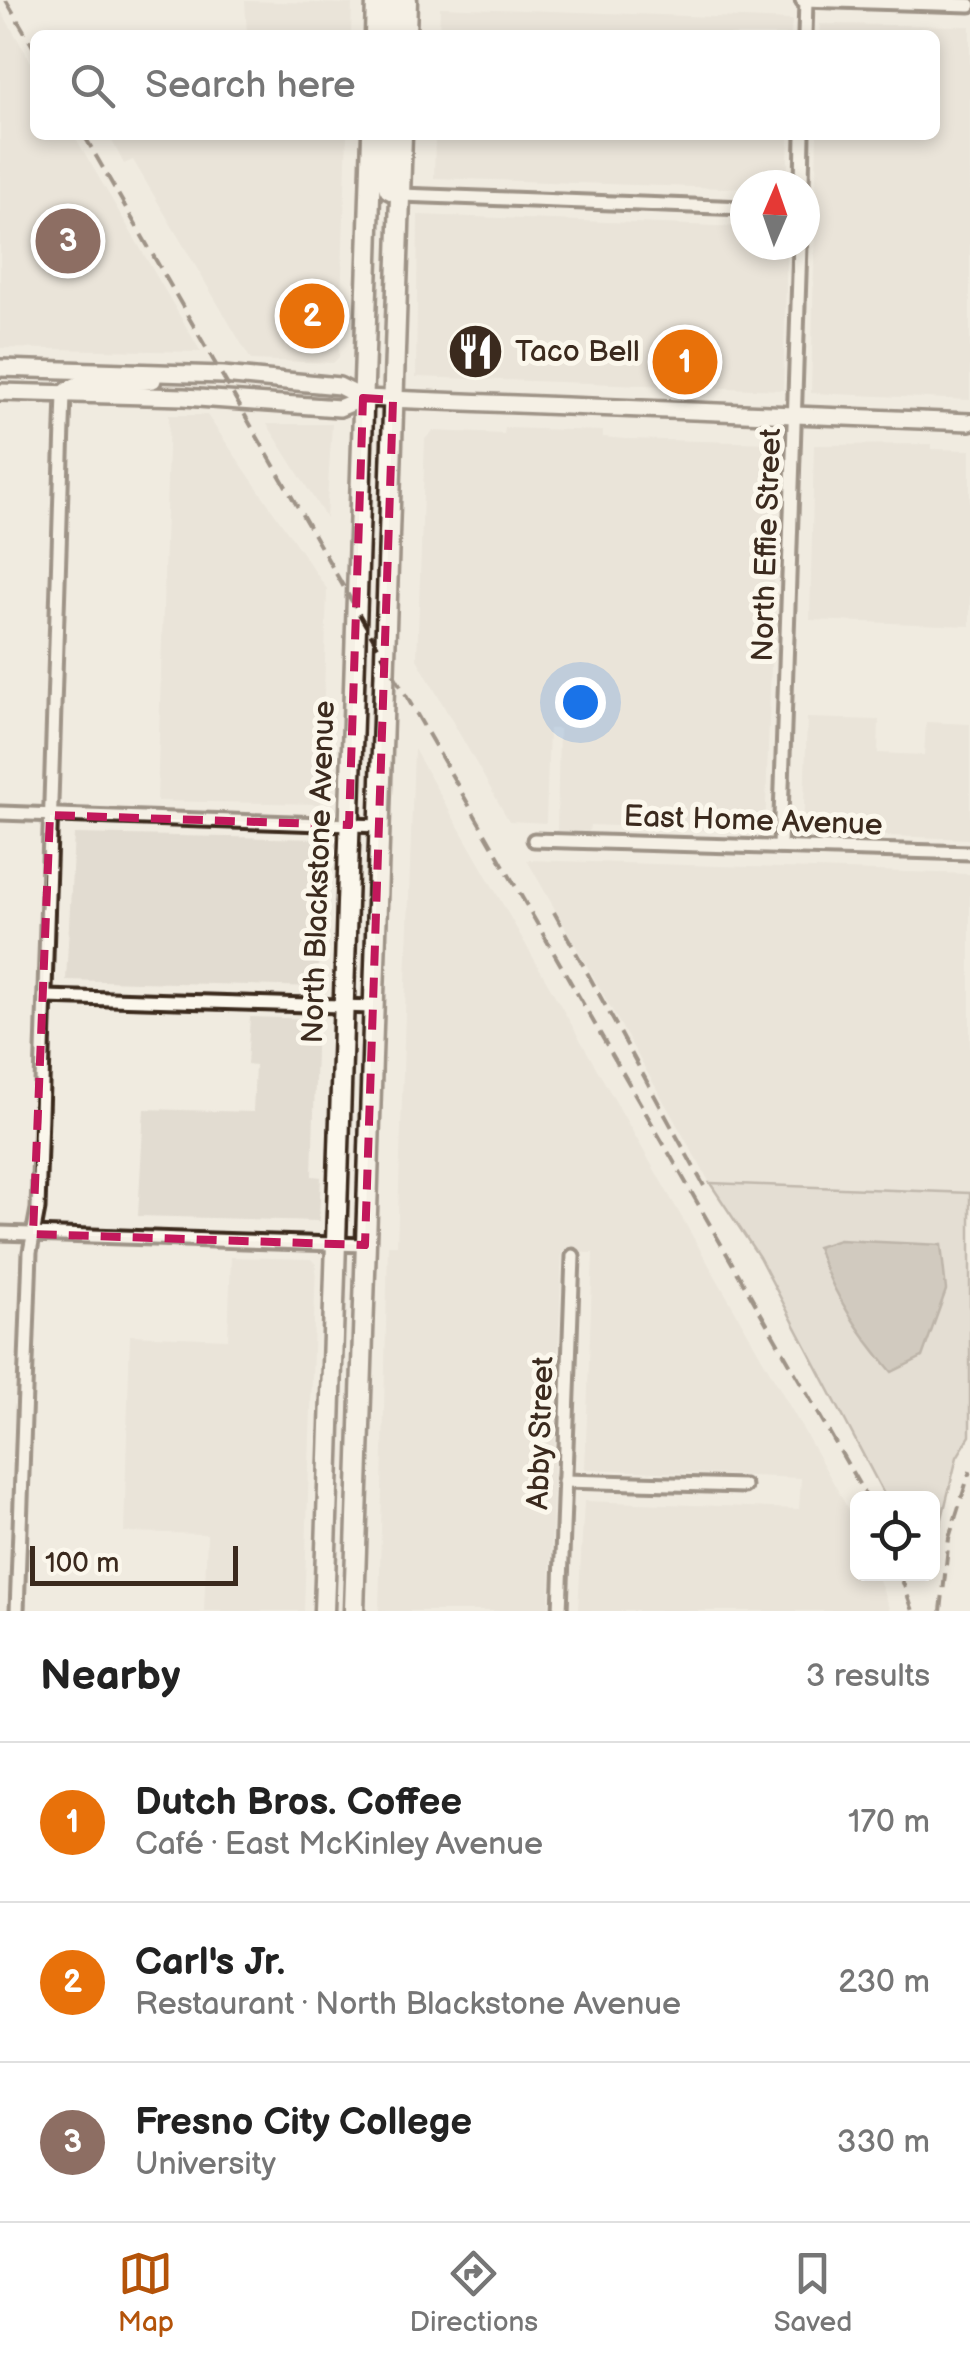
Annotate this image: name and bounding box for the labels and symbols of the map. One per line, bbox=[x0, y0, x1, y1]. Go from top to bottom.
north arrow bbox=[730, 170, 820, 260]
pin: 3 bbox=[36, 204, 100, 278]
pin: 2 bbox=[280, 278, 344, 354]
restaurant icon: Taco Bell bbox=[446, 322, 506, 382]
pin: 1 bbox=[652, 324, 718, 400]
place label: Taco Bell bbox=[515, 334, 640, 370]
street label: North Effie Street bbox=[745, 428, 789, 662]
your location bbox=[555, 677, 606, 728]
street label: North Blackstone Avenue bbox=[295, 700, 343, 1044]
street label: East Home Avenue bbox=[623, 798, 883, 844]
street label: Abby Street bbox=[520, 1356, 562, 1510]
scale bar bbox=[30, 1541, 238, 1586]

